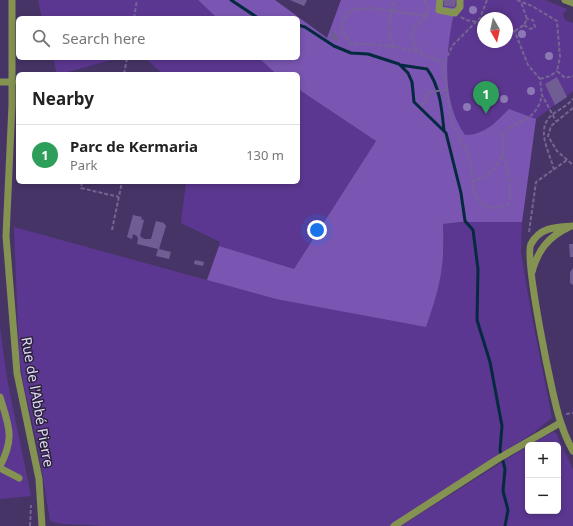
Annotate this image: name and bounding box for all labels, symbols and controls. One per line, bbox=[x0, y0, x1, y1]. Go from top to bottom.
north arrow bbox=[477, 12, 513, 48]
search box bbox=[16, 16, 300, 60]
icon: search bbox=[30, 27, 52, 49]
text: Search here bbox=[62, 28, 145, 48]
pin: 1 bbox=[473, 81, 499, 114]
text: Nearby bbox=[32, 87, 94, 110]
text: Parc de Kermaria bbox=[70, 136, 198, 156]
text: 1 bbox=[41, 146, 49, 164]
text: 130 m bbox=[246, 146, 284, 164]
text: Park bbox=[70, 156, 97, 174]
your location bbox=[307, 220, 327, 240]
street label: Rue de l'Abbé Pierre bbox=[17, 336, 59, 469]
map controls bbox=[525, 442, 561, 514]
button: + bbox=[525, 442, 561, 478]
button: − bbox=[525, 478, 561, 514]

